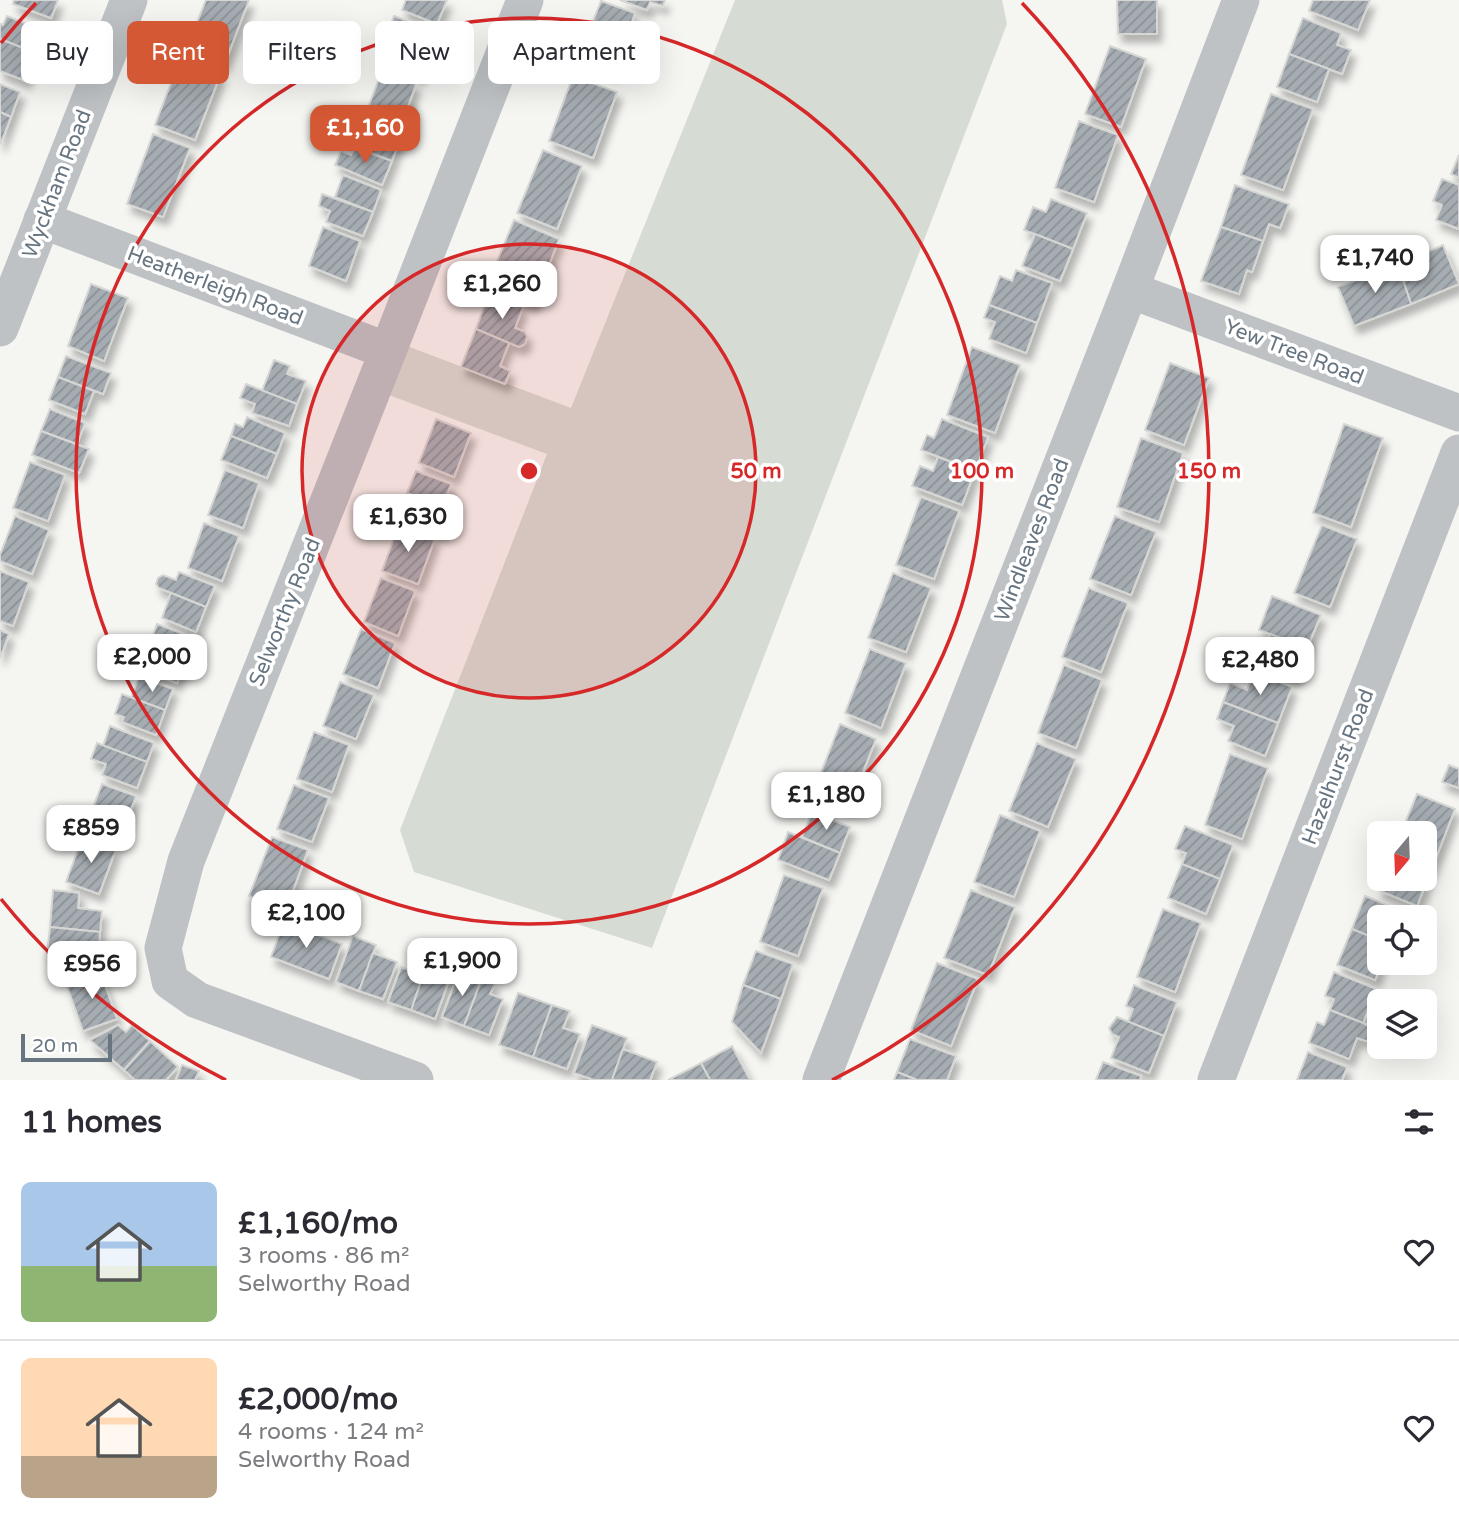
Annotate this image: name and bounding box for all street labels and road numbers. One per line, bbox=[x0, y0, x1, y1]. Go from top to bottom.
street label: Wyckham Road bbox=[17, 106, 97, 262]
street label: Heatherleigh Road bbox=[124, 241, 306, 331]
street label: Yew Tree Road bbox=[1221, 314, 1367, 390]
street label: Windleaves Road bbox=[989, 455, 1075, 625]
street label: Selworthy Road bbox=[244, 534, 326, 690]
street label: Hazelhurst Road bbox=[1297, 685, 1379, 849]

